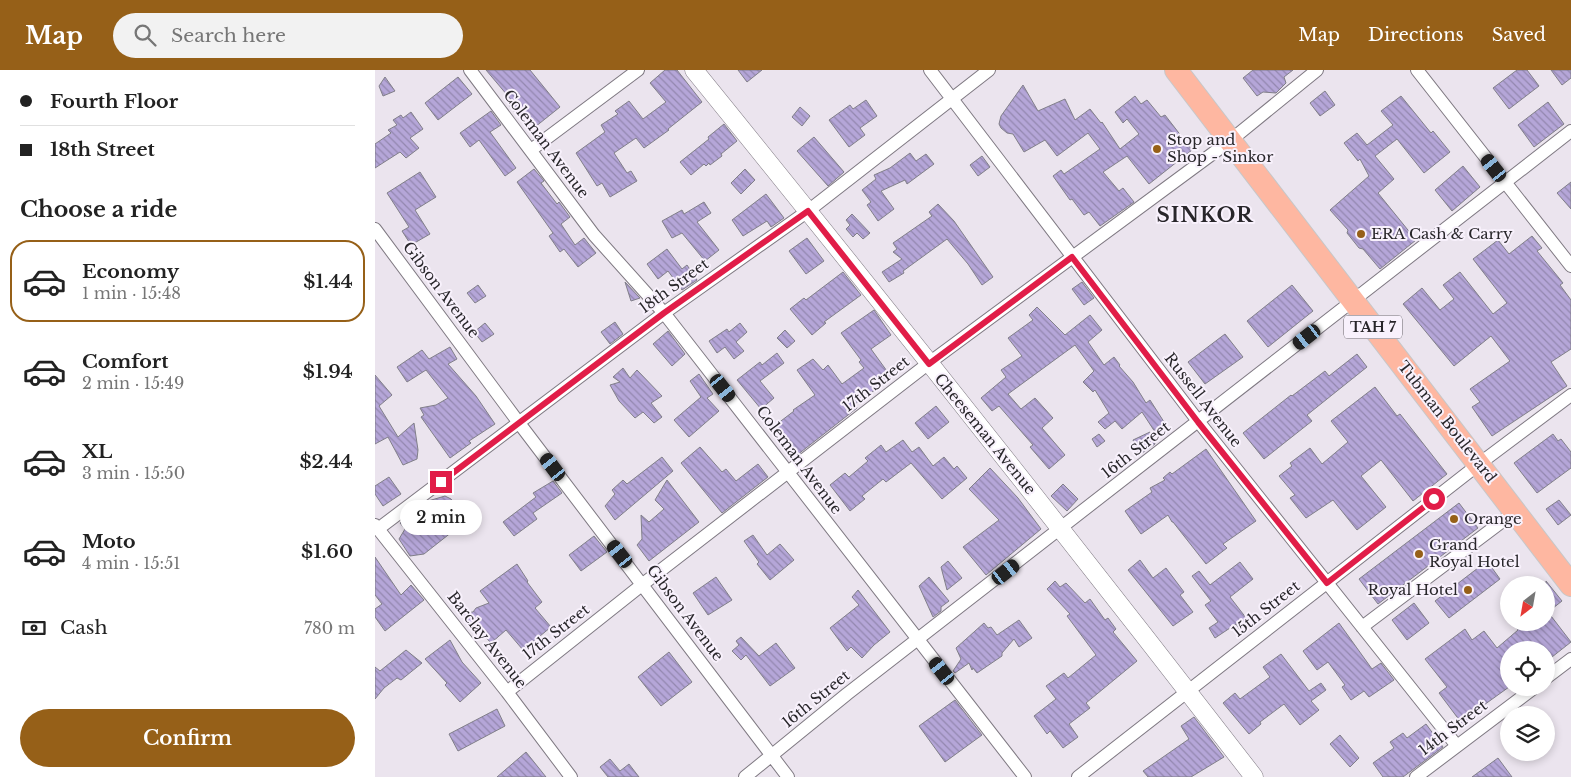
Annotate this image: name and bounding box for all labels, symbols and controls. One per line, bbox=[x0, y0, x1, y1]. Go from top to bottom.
search box bbox=[113, 13, 463, 58]
text: Map bbox=[25, 21, 83, 50]
icon: search bbox=[131, 21, 159, 49]
text: Search here bbox=[171, 24, 286, 47]
text: Map bbox=[1298, 24, 1340, 46]
text: Directions bbox=[1368, 24, 1464, 46]
text: Saved bbox=[1492, 24, 1546, 46]
street label: Coleman Avenue bbox=[499, 86, 593, 202]
text: Fourth Floor bbox=[50, 90, 178, 113]
place label: Stop and Shop - Sinkor bbox=[1167, 130, 1274, 166]
text: 18th Street bbox=[50, 138, 155, 161]
marker: Stop and Shop - Sinkor bbox=[1151, 143, 1163, 155]
car bbox=[1478, 152, 1509, 184]
text: Choose a ride bbox=[20, 196, 177, 223]
district label: SINKOR bbox=[1156, 203, 1254, 227]
place label: ERA Cash & Carry bbox=[1371, 224, 1513, 243]
marker: ERA Cash & Carry bbox=[1355, 228, 1367, 240]
street label: Gibson Avenue bbox=[399, 238, 484, 342]
street label: 18th Street bbox=[635, 254, 712, 317]
icon: car bbox=[22, 259, 67, 304]
text: Economy bbox=[82, 260, 179, 283]
text: $1.44 bbox=[303, 270, 353, 293]
text: 1 min · 15:48 bbox=[82, 283, 181, 303]
road number: TAH 7 bbox=[1344, 316, 1402, 338]
car bbox=[1290, 322, 1323, 352]
icon: car bbox=[22, 349, 67, 394]
street label: Russell Avenue bbox=[1161, 349, 1246, 451]
text: Comfort bbox=[82, 350, 169, 373]
street label: 17th Street bbox=[838, 351, 913, 416]
street label: Tubman Boulevard bbox=[1394, 357, 1501, 486]
text: $1.94 bbox=[303, 360, 353, 383]
street label: Cheeseman Avenue bbox=[931, 369, 1040, 498]
car bbox=[707, 372, 738, 404]
text: 2 min · 15:49 bbox=[82, 373, 184, 393]
street label: Coleman Avenue bbox=[752, 402, 846, 518]
street label: 16th Street bbox=[1098, 417, 1174, 482]
icon: car bbox=[22, 439, 67, 484]
text: XL bbox=[82, 440, 112, 463]
text: $2.44 bbox=[299, 450, 353, 473]
car bbox=[537, 451, 568, 483]
text: 3 min · 15:50 bbox=[82, 463, 185, 483]
route end bbox=[430, 471, 452, 493]
route start bbox=[1423, 488, 1445, 510]
callout: 2 min bbox=[400, 500, 482, 534]
text: 2 min bbox=[416, 507, 466, 527]
place label: Orange bbox=[1464, 509, 1522, 528]
marker: Orange bbox=[1448, 513, 1460, 525]
icon: car bbox=[22, 529, 67, 574]
text: Moto bbox=[82, 530, 136, 553]
place label: Grand Royal Hotel bbox=[1429, 535, 1520, 571]
car bbox=[604, 538, 635, 570]
text: $1.60 bbox=[301, 540, 353, 563]
marker: Grand Royal Hotel bbox=[1413, 548, 1425, 560]
text: 4 min · 15:51 bbox=[82, 553, 180, 573]
car bbox=[989, 557, 1022, 587]
street label: Gibson Avenue bbox=[643, 561, 728, 665]
street label: 15th Street bbox=[1228, 576, 1304, 641]
north arrow bbox=[1500, 576, 1555, 631]
map controls bbox=[1500, 576, 1555, 761]
place label: Royal Hotel bbox=[1367, 580, 1458, 599]
marker: Royal Hotel bbox=[1462, 584, 1474, 596]
street label: Barclay Avenue bbox=[444, 587, 531, 692]
street label: 17th Street bbox=[518, 599, 593, 664]
icon: cash bbox=[20, 614, 48, 642]
text: Cash bbox=[60, 616, 107, 639]
text: 780 m bbox=[304, 618, 355, 638]
button: locate bbox=[1500, 641, 1555, 696]
car bbox=[926, 655, 957, 687]
street label: 16th Street bbox=[778, 665, 854, 732]
street label: 14th Street bbox=[1415, 695, 1491, 760]
button: layers bbox=[1500, 706, 1555, 761]
button: Confirm bbox=[20, 709, 355, 767]

